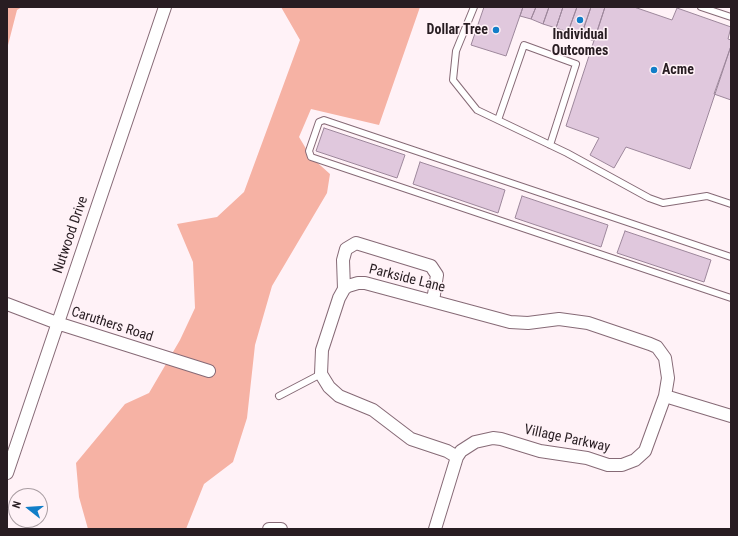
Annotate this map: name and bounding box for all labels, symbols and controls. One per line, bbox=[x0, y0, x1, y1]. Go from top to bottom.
marker: Individual Outcomes bbox=[575, 15, 585, 25]
place label: Dollar Tree bbox=[427, 22, 488, 38]
marker: Dollar Tree bbox=[491, 25, 501, 35]
place label: Individual Outcomes bbox=[552, 27, 608, 60]
place label: Acme bbox=[662, 62, 694, 78]
marker: Acme bbox=[649, 65, 659, 75]
street label: Nutwood Drive bbox=[50, 194, 92, 276]
street label: Parkside Lane bbox=[367, 261, 447, 297]
street label: Caruthers Road bbox=[69, 304, 155, 346]
street label: Village Parkway bbox=[523, 422, 611, 456]
north arrow bbox=[8, 488, 48, 528]
text: N bbox=[10, 500, 24, 510]

